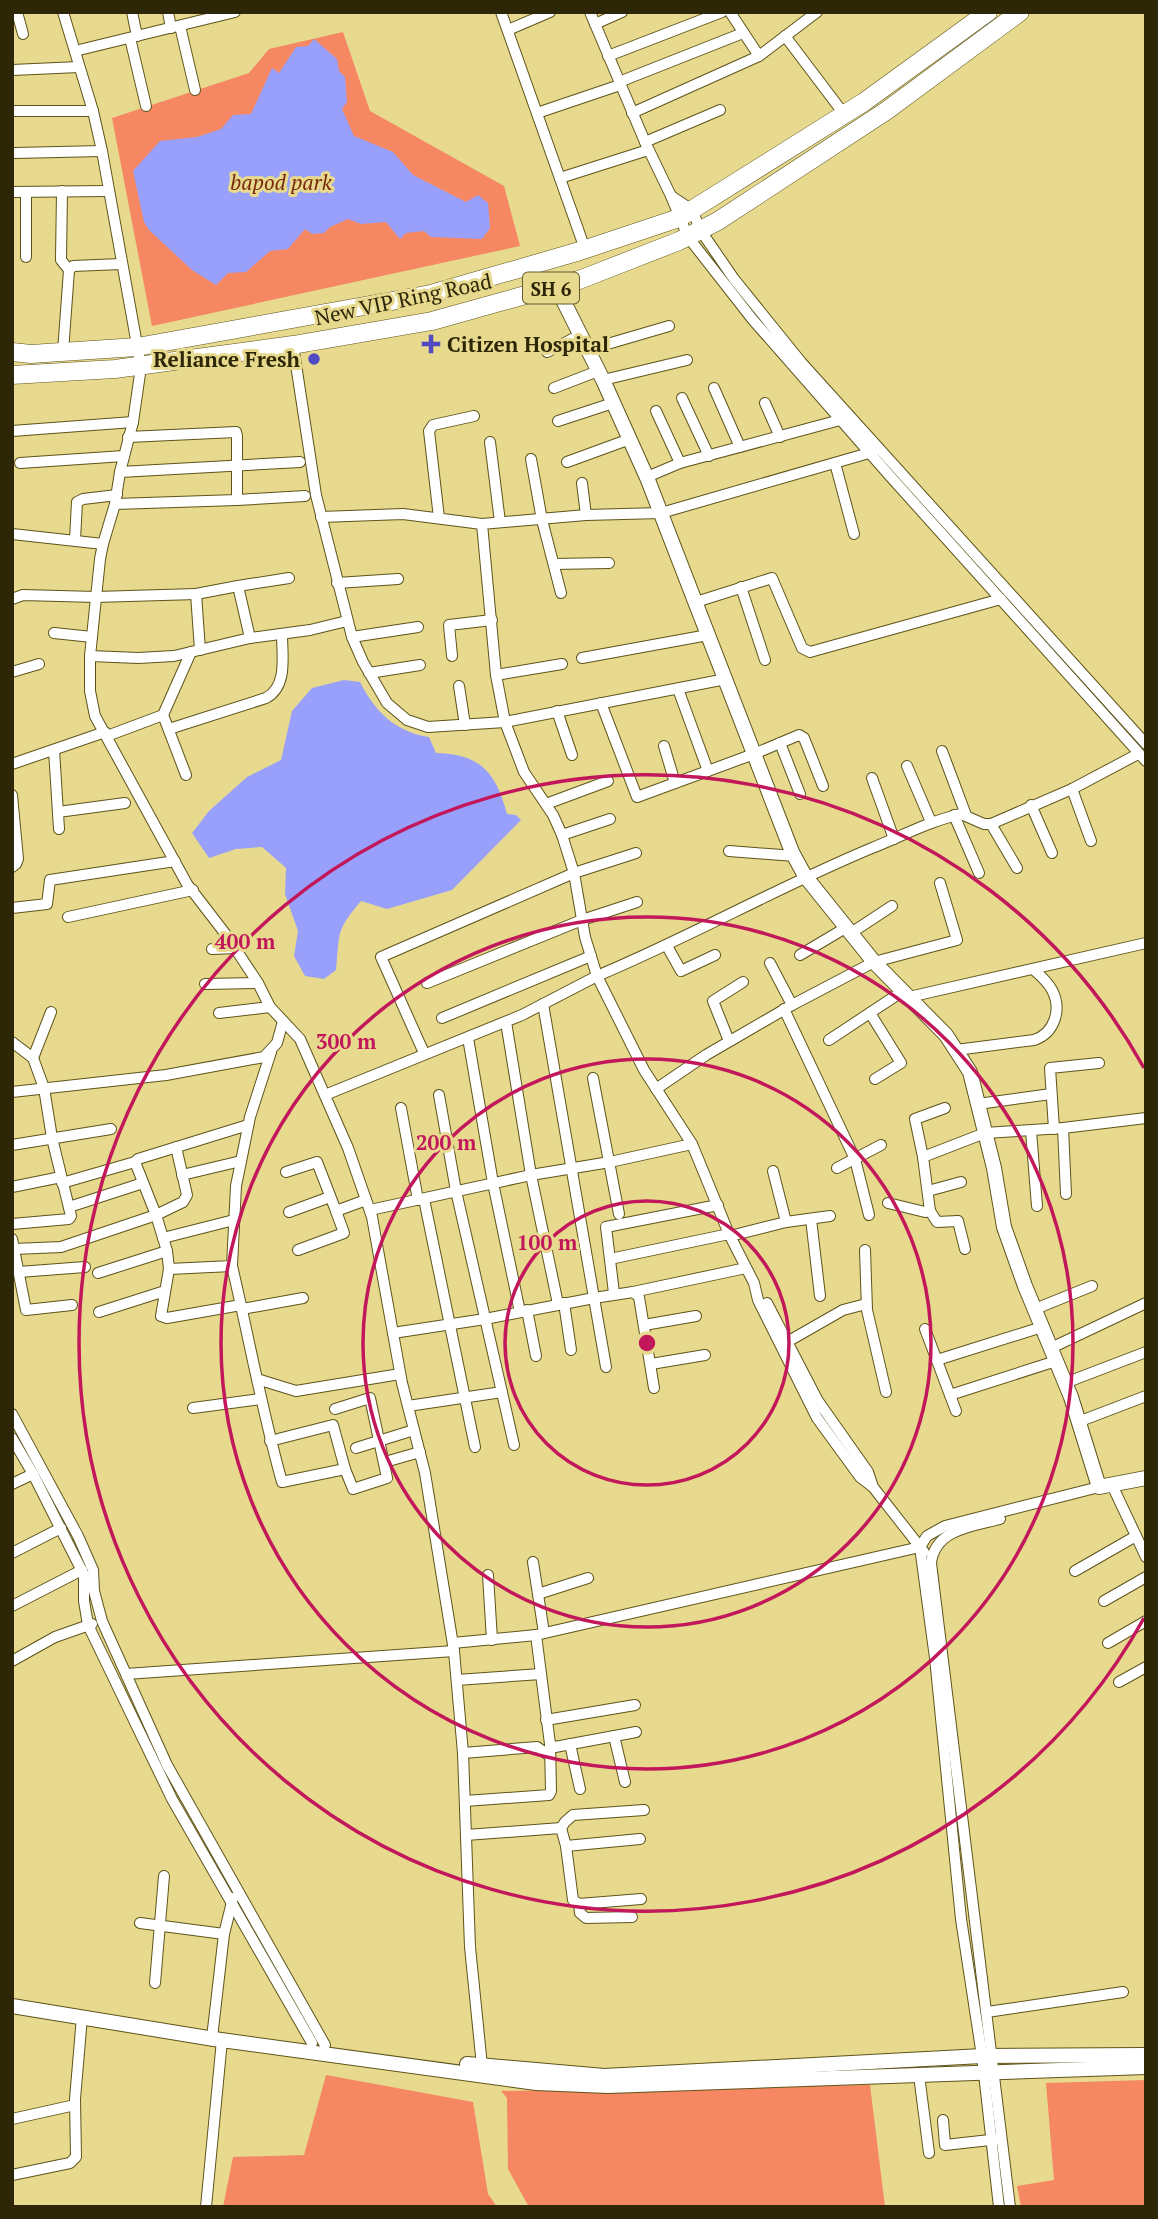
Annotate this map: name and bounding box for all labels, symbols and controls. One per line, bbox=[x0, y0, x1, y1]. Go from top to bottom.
park label: bapod park bbox=[230, 168, 333, 196]
street label: New VIP Ring Road bbox=[312, 266, 494, 331]
road number: SH 6 bbox=[523, 272, 579, 304]
place label: Citizen Hospital bbox=[447, 330, 609, 358]
marker: Citizen Hospital bbox=[421, 334, 441, 354]
place label: Reliance Fresh bbox=[153, 345, 301, 373]
marker: Reliance Fresh bbox=[306, 351, 322, 367]
text: 400 m bbox=[215, 927, 276, 955]
text: 300 m bbox=[316, 1027, 377, 1055]
text: 200 m bbox=[416, 1128, 477, 1156]
text: 100 m bbox=[517, 1228, 578, 1256]
centre of rings bbox=[635, 1331, 659, 1355]

